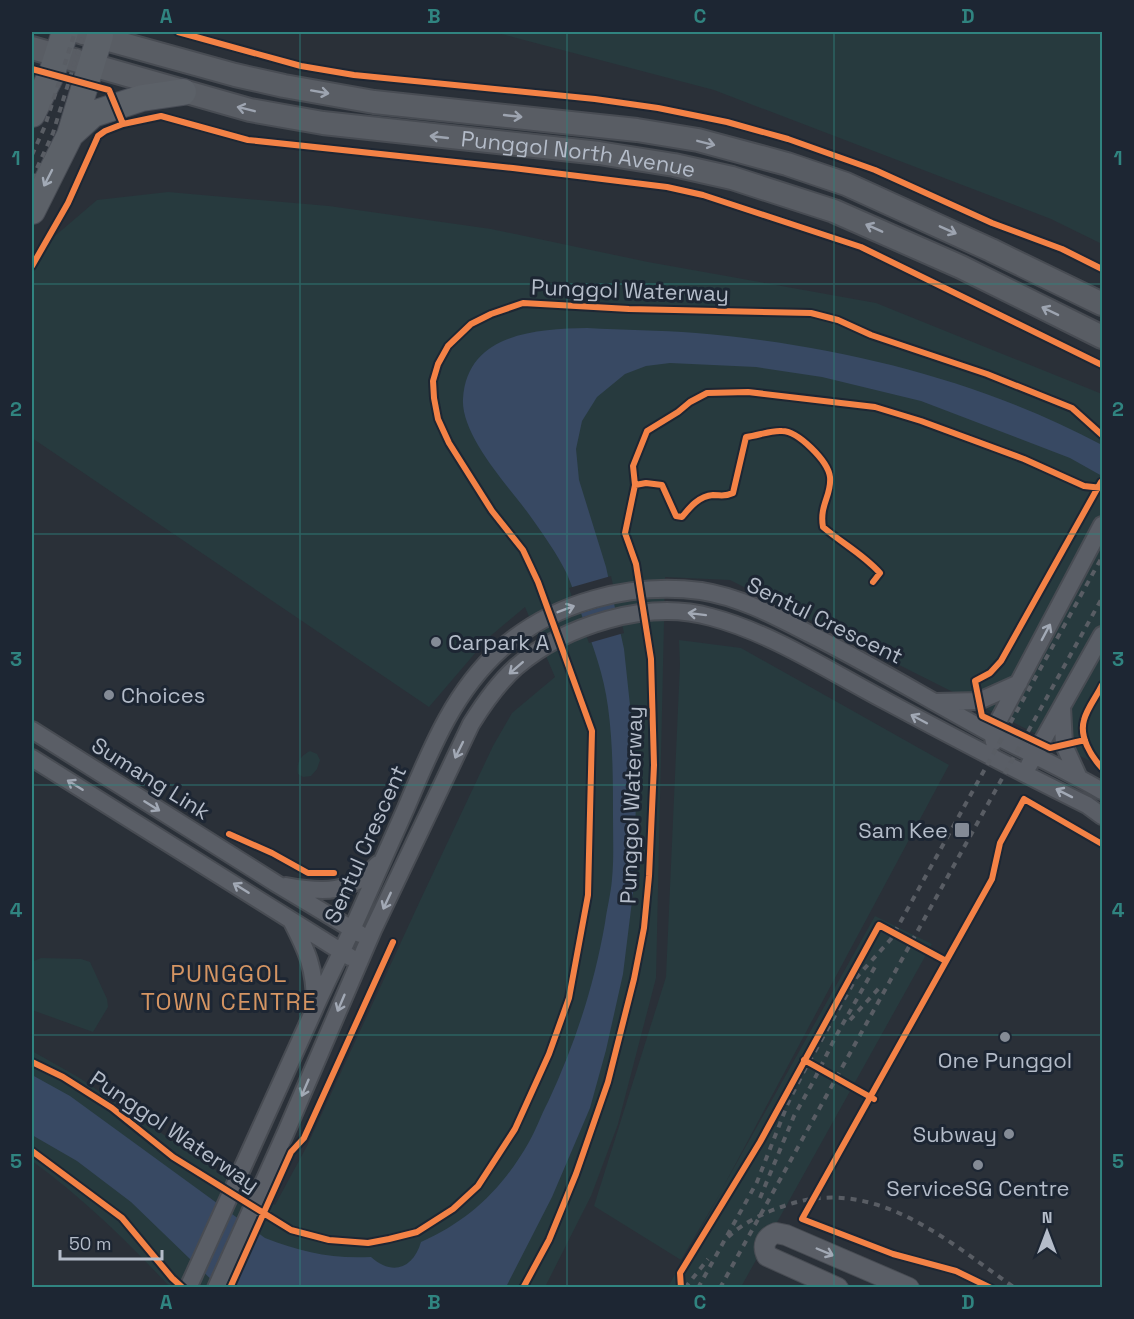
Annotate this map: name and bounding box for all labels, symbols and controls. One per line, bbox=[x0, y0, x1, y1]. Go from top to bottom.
text: A bbox=[160, 3, 173, 29]
text: B bbox=[427, 3, 441, 29]
text: C bbox=[694, 3, 707, 29]
text: D bbox=[961, 3, 975, 29]
one-way arrow bbox=[309, 87, 329, 98]
one-way arrow bbox=[237, 102, 256, 114]
one-way arrow bbox=[503, 111, 523, 122]
street label: Punggol North Avenue bbox=[460, 124, 698, 183]
one-way arrow bbox=[429, 131, 449, 142]
one-way arrow bbox=[696, 137, 715, 149]
text: 1 bbox=[11, 145, 21, 171]
text: 1 bbox=[1113, 145, 1123, 171]
one-way arrow bbox=[42, 169, 54, 187]
one-way arrow bbox=[865, 222, 883, 234]
one-way arrow bbox=[939, 226, 957, 237]
street label: Punggol Waterway bbox=[530, 273, 730, 307]
one-way arrow bbox=[1042, 305, 1060, 316]
text: 2 bbox=[10, 396, 22, 422]
text: 2 bbox=[1112, 396, 1124, 422]
street label: Sentul Crescent bbox=[742, 570, 908, 670]
one-way arrow bbox=[556, 603, 575, 614]
one-way arrow bbox=[688, 609, 708, 620]
one-way arrow bbox=[1041, 623, 1052, 641]
place label: Carpark A bbox=[448, 628, 549, 656]
marker: Carpark A bbox=[429, 635, 443, 649]
text: 3 bbox=[10, 646, 22, 672]
text: 3 bbox=[1112, 646, 1124, 672]
one-way arrow bbox=[508, 662, 524, 675]
place label: Choices bbox=[121, 681, 205, 709]
marker: Choices bbox=[102, 688, 116, 702]
street label: Punggol Waterway bbox=[614, 705, 648, 905]
one-way arrow bbox=[911, 713, 928, 725]
street label: Sumang Link bbox=[87, 730, 216, 826]
one-way arrow bbox=[452, 740, 464, 758]
street label: Sentul Crescent bbox=[318, 760, 412, 928]
one-way arrow bbox=[67, 779, 84, 791]
one-way arrow bbox=[1055, 787, 1073, 799]
one-way arrow bbox=[143, 800, 160, 812]
place label: Sam Kee bbox=[858, 816, 948, 844]
marker: Sam Kee bbox=[953, 821, 971, 839]
one-way arrow bbox=[233, 881, 250, 893]
one-way arrow bbox=[380, 891, 392, 909]
text: 4 bbox=[10, 897, 23, 923]
text: 4 bbox=[1112, 897, 1125, 923]
district label: PUNGGOL TOWN CENTRE bbox=[141, 958, 317, 1017]
one-way arrow bbox=[335, 993, 347, 1011]
marker: One Punggol bbox=[998, 1030, 1012, 1044]
place label: One Punggol bbox=[938, 1046, 1072, 1074]
street label: Punggol Waterway bbox=[85, 1064, 265, 1198]
one-way arrow bbox=[299, 1078, 310, 1096]
place label: Subway bbox=[913, 1120, 997, 1148]
marker: Subway bbox=[1002, 1127, 1016, 1141]
text: 5 bbox=[10, 1148, 22, 1174]
text: 5 bbox=[1112, 1148, 1124, 1174]
marker: ServiceSG Centre bbox=[971, 1158, 985, 1172]
place label: ServiceSG Centre bbox=[886, 1174, 1070, 1202]
north arrow bbox=[1017, 1202, 1077, 1262]
text: N bbox=[1042, 1207, 1052, 1228]
scale bar bbox=[60, 1223, 162, 1261]
text: 50 m bbox=[69, 1232, 111, 1255]
one-way arrow bbox=[816, 1246, 834, 1258]
text: A bbox=[160, 1289, 173, 1315]
text: B bbox=[427, 1289, 441, 1315]
text: C bbox=[694, 1289, 707, 1315]
text: D bbox=[961, 1289, 975, 1315]

